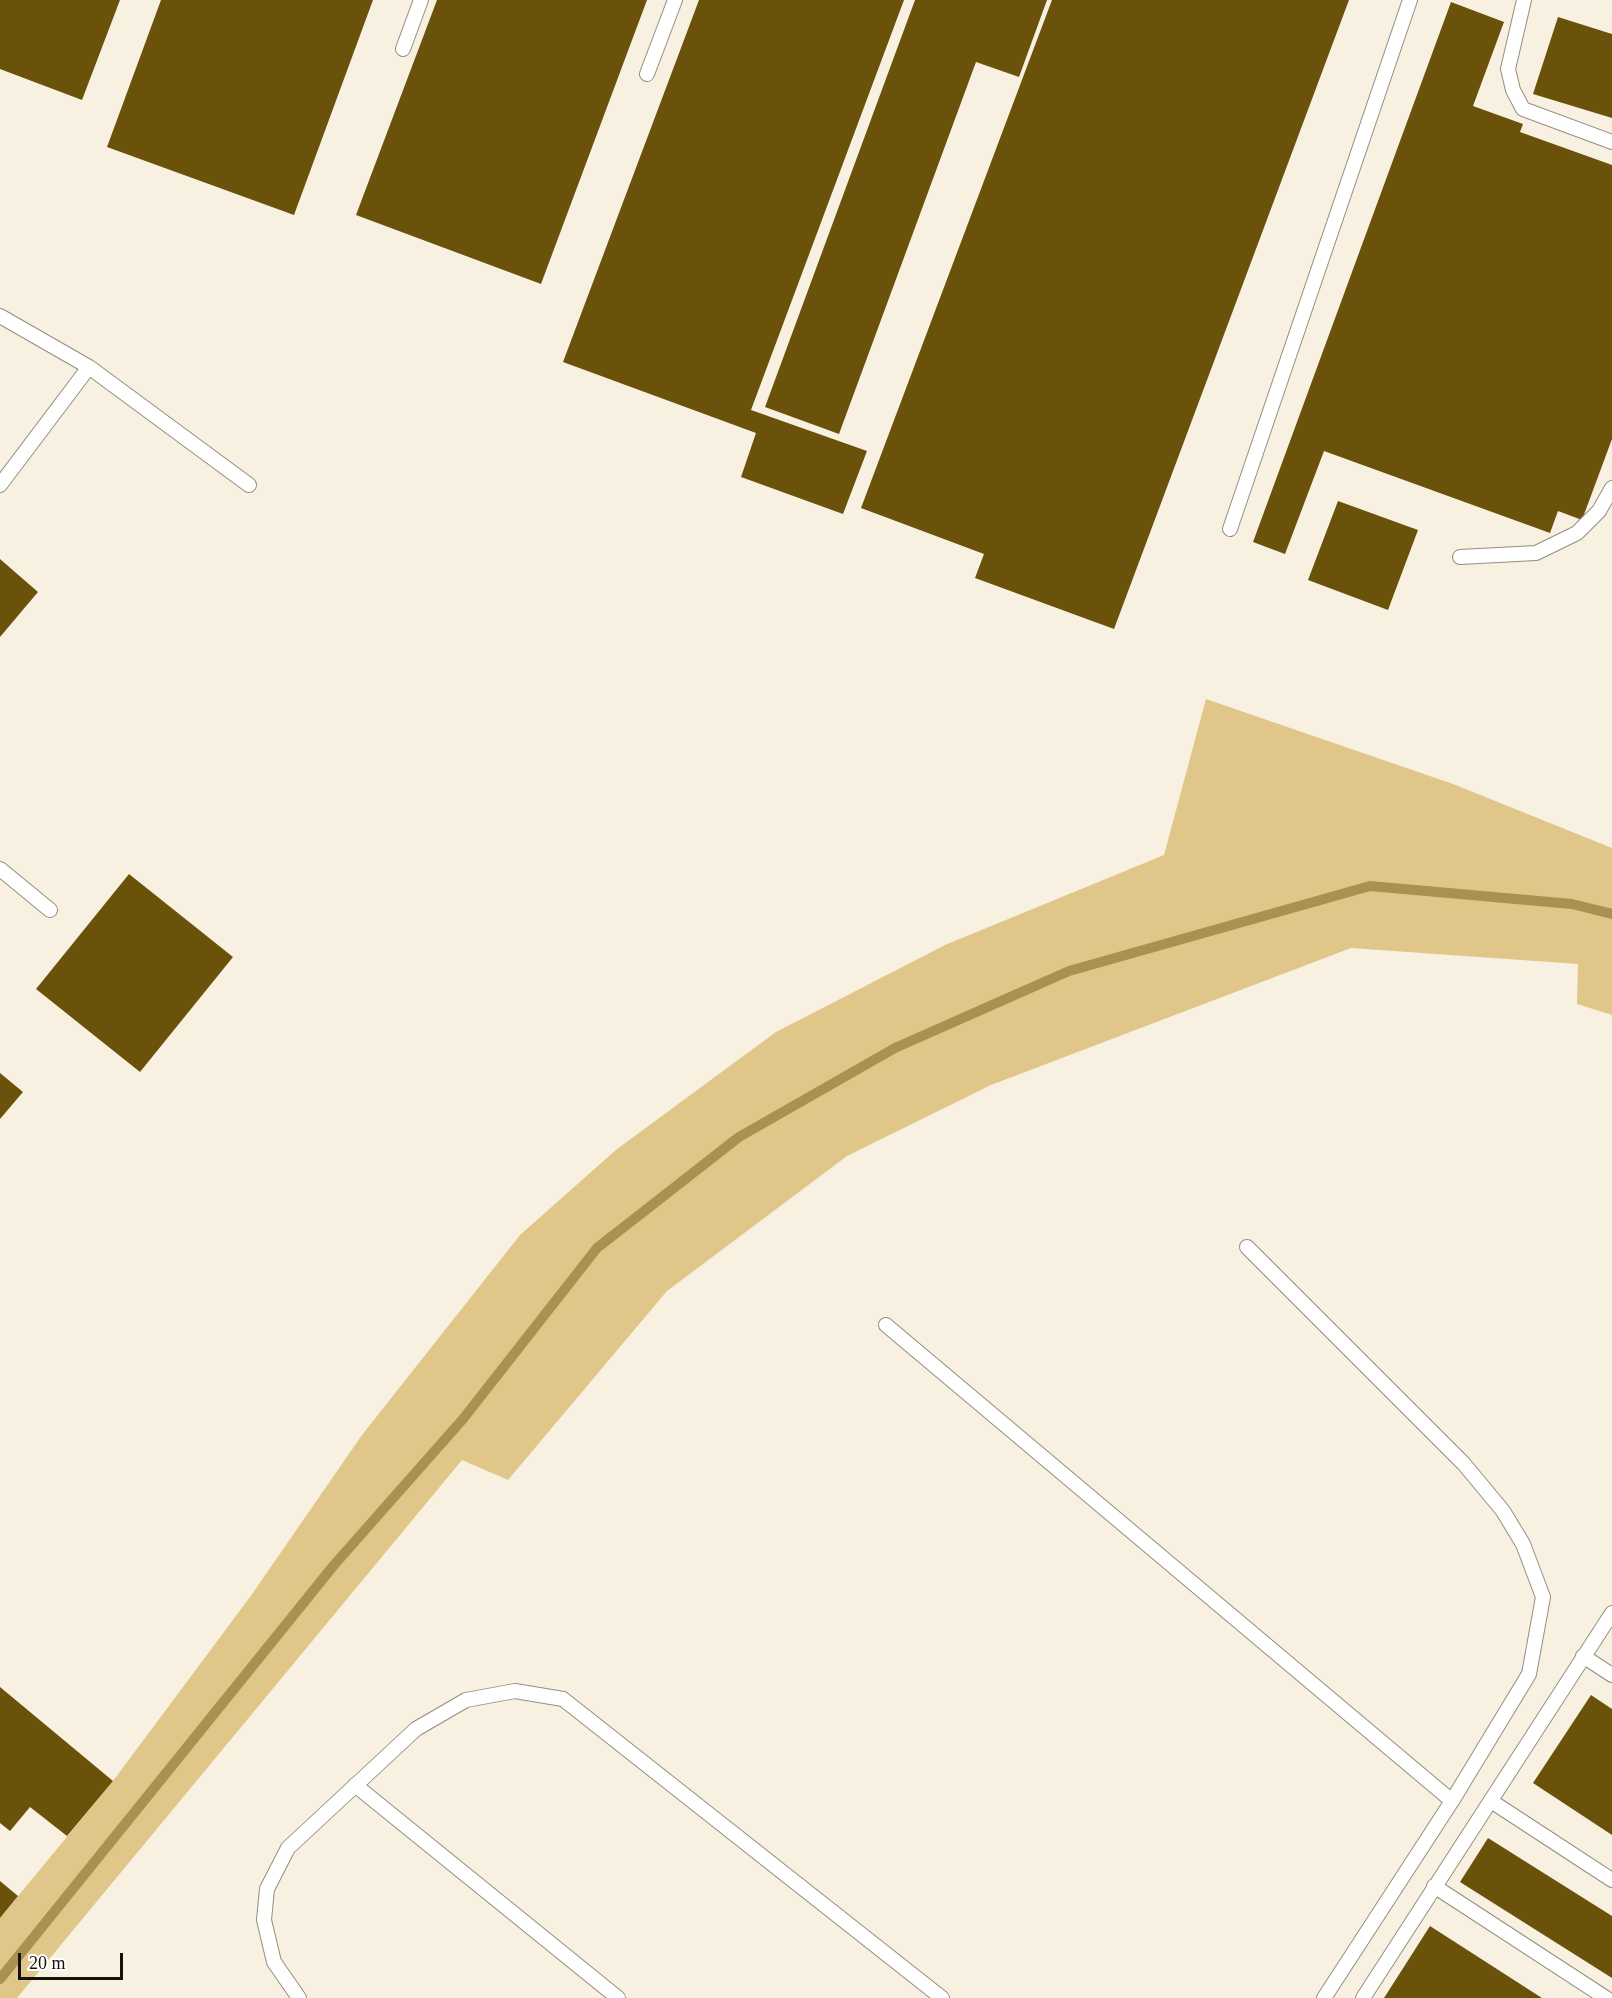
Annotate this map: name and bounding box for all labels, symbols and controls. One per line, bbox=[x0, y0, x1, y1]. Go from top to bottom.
scale bar bbox=[21, 1941, 126, 1979]
text: 20 m bbox=[29, 1953, 66, 1973]

